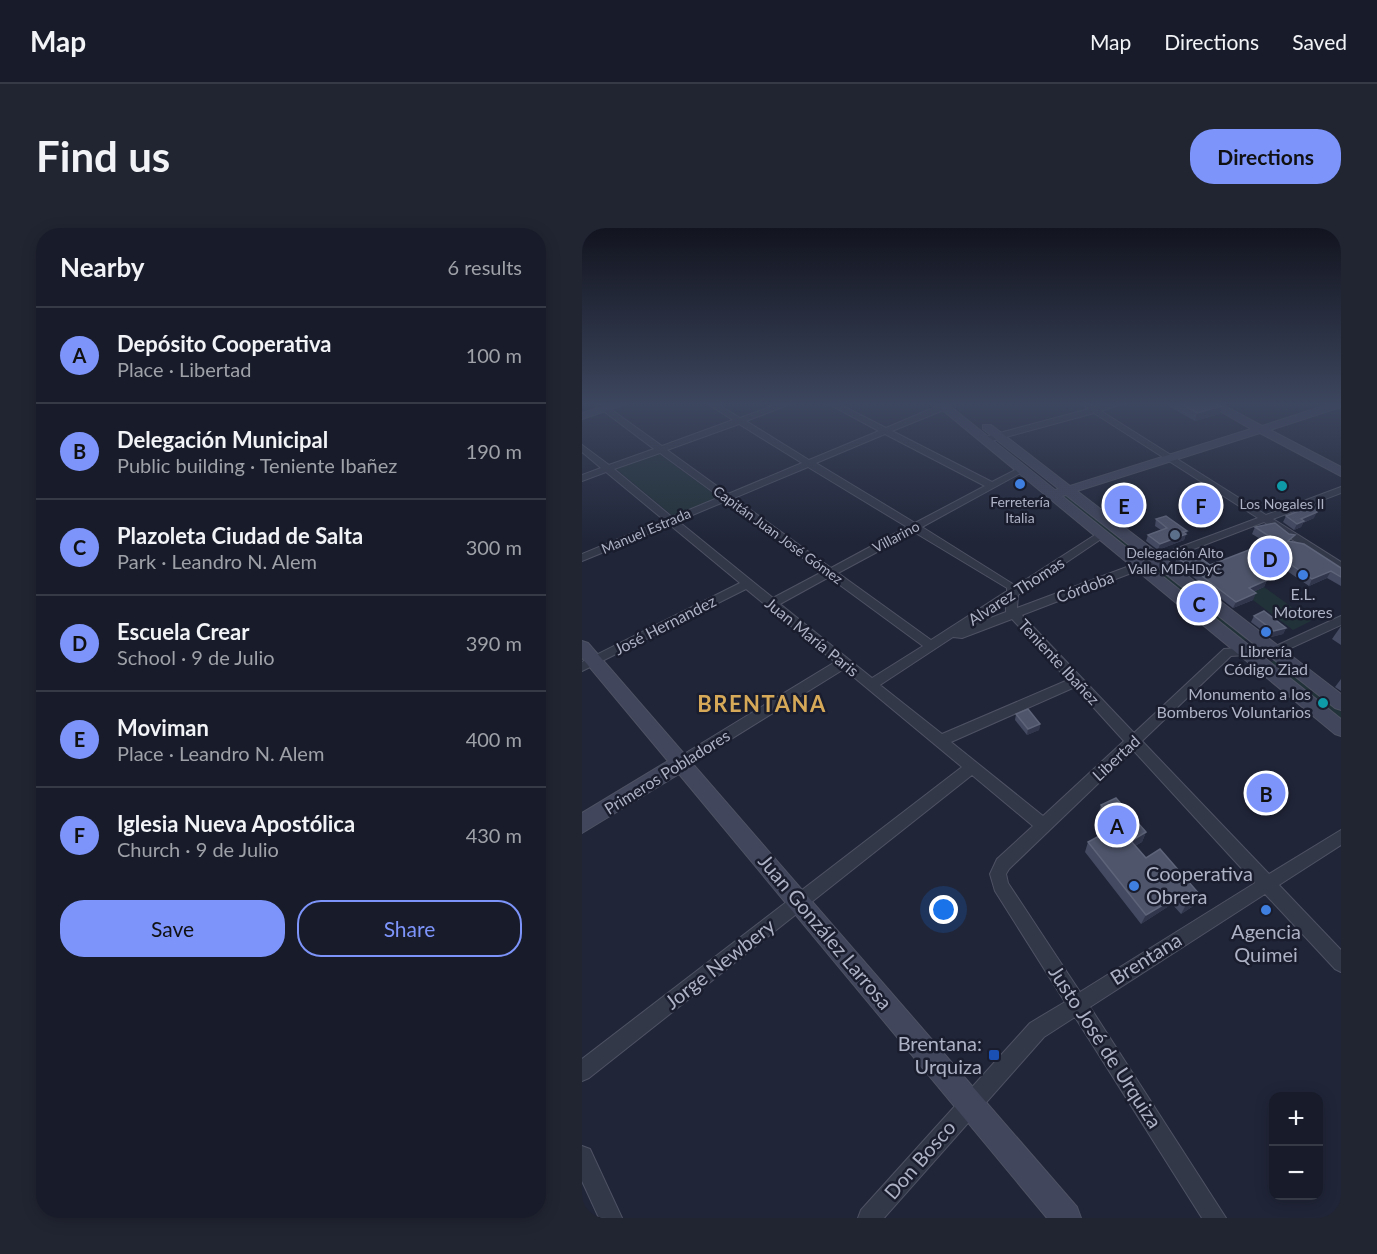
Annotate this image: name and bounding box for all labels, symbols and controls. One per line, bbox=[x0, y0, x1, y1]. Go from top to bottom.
text: Map bbox=[30, 24, 86, 58]
text: Map bbox=[1090, 29, 1131, 54]
text: Directions bbox=[1164, 29, 1259, 54]
text: Saved bbox=[1292, 29, 1347, 54]
button: Directions bbox=[1190, 129, 1341, 184]
text: Find us bbox=[36, 131, 170, 181]
text: Nearby bbox=[60, 251, 145, 283]
text: 6 results bbox=[447, 255, 522, 279]
text: Depósito Cooperativa bbox=[117, 330, 331, 357]
text: A bbox=[73, 343, 86, 367]
text: 100 m bbox=[466, 343, 522, 367]
text: Place · Libertad bbox=[117, 357, 251, 381]
text: Delegación Municipal bbox=[117, 426, 328, 453]
text: B bbox=[73, 439, 86, 463]
text: 190 m bbox=[466, 439, 522, 463]
text: Public building · Teniente Ibañez bbox=[117, 453, 397, 477]
marker: Ferretería Italia bbox=[1013, 477, 1027, 491]
marker: Los Nogales II bbox=[1275, 479, 1289, 493]
street label: Capitán Juan José Gómez bbox=[710, 482, 846, 587]
pin: E bbox=[1104, 482, 1144, 528]
pin: F bbox=[1182, 482, 1220, 528]
place label: Ferretería Italia bbox=[990, 493, 1050, 526]
place label: Los Nogales II bbox=[1239, 495, 1325, 512]
street label: Manuel Estrada bbox=[599, 504, 693, 557]
street label: Villarino bbox=[869, 517, 922, 556]
text: Plazoleta Ciudad de Salta bbox=[117, 522, 363, 549]
marker: Delegación Alto Valle MDHDyC bbox=[1168, 528, 1182, 542]
text: C bbox=[73, 535, 86, 559]
text: 300 m bbox=[466, 535, 522, 559]
pin: D bbox=[1250, 536, 1290, 580]
place label: Delegación Alto Valle MDHDyC bbox=[1126, 544, 1224, 577]
text: Park · Leandro N. Alem bbox=[117, 549, 317, 573]
street label: Alvarez Thomas bbox=[964, 552, 1067, 629]
street label: Córdoba bbox=[1053, 567, 1116, 606]
marker: E.L. Motores bbox=[1296, 568, 1310, 582]
pin: C bbox=[1180, 580, 1218, 626]
place label: E.L. Motores bbox=[1273, 584, 1333, 621]
street label: José Hernandez bbox=[611, 591, 719, 658]
street label: Juan María Paris bbox=[762, 593, 863, 680]
street label: Teniente Ibañez bbox=[1015, 615, 1104, 708]
text: Escuela Crear bbox=[117, 618, 249, 645]
marker: Librería Código Ziad bbox=[1259, 625, 1273, 639]
text: D bbox=[72, 631, 87, 655]
text: 390 m bbox=[466, 631, 522, 655]
place label: Librería Código Ziad bbox=[1224, 641, 1308, 678]
text: School · 9 de Julio bbox=[117, 645, 275, 669]
place label: Monumento a los Bomberos Voluntarios bbox=[1157, 684, 1311, 721]
district label: BRENTANA bbox=[697, 690, 827, 717]
marker: Monumento a los Bomberos Voluntarios bbox=[1316, 696, 1330, 710]
text: Moviman bbox=[117, 714, 209, 741]
street label: Primeros Pobladores bbox=[601, 725, 733, 818]
text: E bbox=[74, 727, 85, 751]
text: 400 m bbox=[466, 727, 522, 751]
street label: Libertad bbox=[1088, 731, 1143, 784]
text: Place · Leandro N. Alem bbox=[117, 741, 324, 765]
pin: B bbox=[1246, 770, 1286, 816]
pin: A bbox=[1098, 802, 1136, 848]
text: Iglesia Nueva Apostólica bbox=[117, 810, 355, 837]
text: F bbox=[74, 823, 85, 847]
text: 430 m bbox=[466, 823, 522, 847]
text: Church · 9 de Julio bbox=[117, 837, 279, 861]
street label: Juan González Larrosa bbox=[754, 849, 898, 1014]
place label: Cooperativa Obrera bbox=[1146, 861, 1253, 908]
marker: Cooperativa Obrera bbox=[1127, 879, 1141, 893]
your location bbox=[929, 895, 958, 924]
button: Save bbox=[60, 900, 285, 957]
button: Share bbox=[297, 900, 522, 957]
marker: Agencia Quimei bbox=[1259, 903, 1273, 917]
street label: Jorge Newbery bbox=[660, 912, 780, 1014]
place label: Agencia Quimei bbox=[1231, 919, 1301, 966]
street label: Brentana bbox=[1105, 927, 1185, 989]
street label: Justo José de Urquiza bbox=[1044, 961, 1167, 1132]
place label: Brentana: Urquiza bbox=[898, 1031, 982, 1078]
marker: Brentana: Urquiza bbox=[987, 1048, 1001, 1062]
map controls bbox=[1269, 1092, 1323, 1200]
button: + bbox=[1269, 1092, 1323, 1146]
street label: Don Bosco bbox=[879, 1115, 960, 1204]
button: − bbox=[1269, 1146, 1323, 1200]

